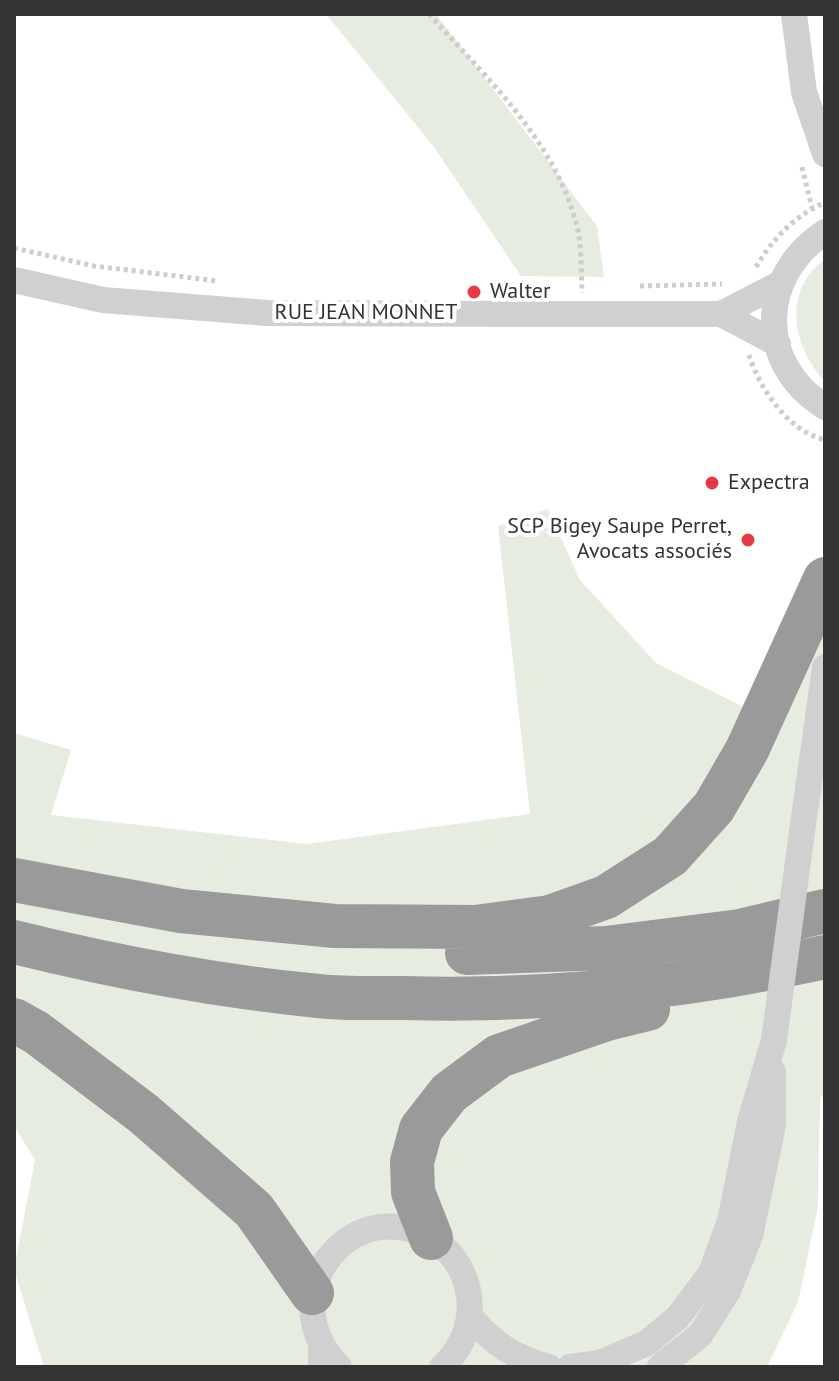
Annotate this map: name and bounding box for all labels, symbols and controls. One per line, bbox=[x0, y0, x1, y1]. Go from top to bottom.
place label: Walter bbox=[490, 279, 551, 305]
marker: Walter bbox=[465, 283, 483, 301]
street label: RUE JEAN MONNET bbox=[275, 300, 457, 326]
place label: Expectra bbox=[728, 470, 810, 496]
marker: Expectra bbox=[703, 474, 721, 492]
place label: SCP Bigey Saupe Perret, Avocats associés bbox=[507, 514, 732, 566]
marker: SCP Bigey Saupe Perret, Avocats associés bbox=[739, 531, 757, 549]

